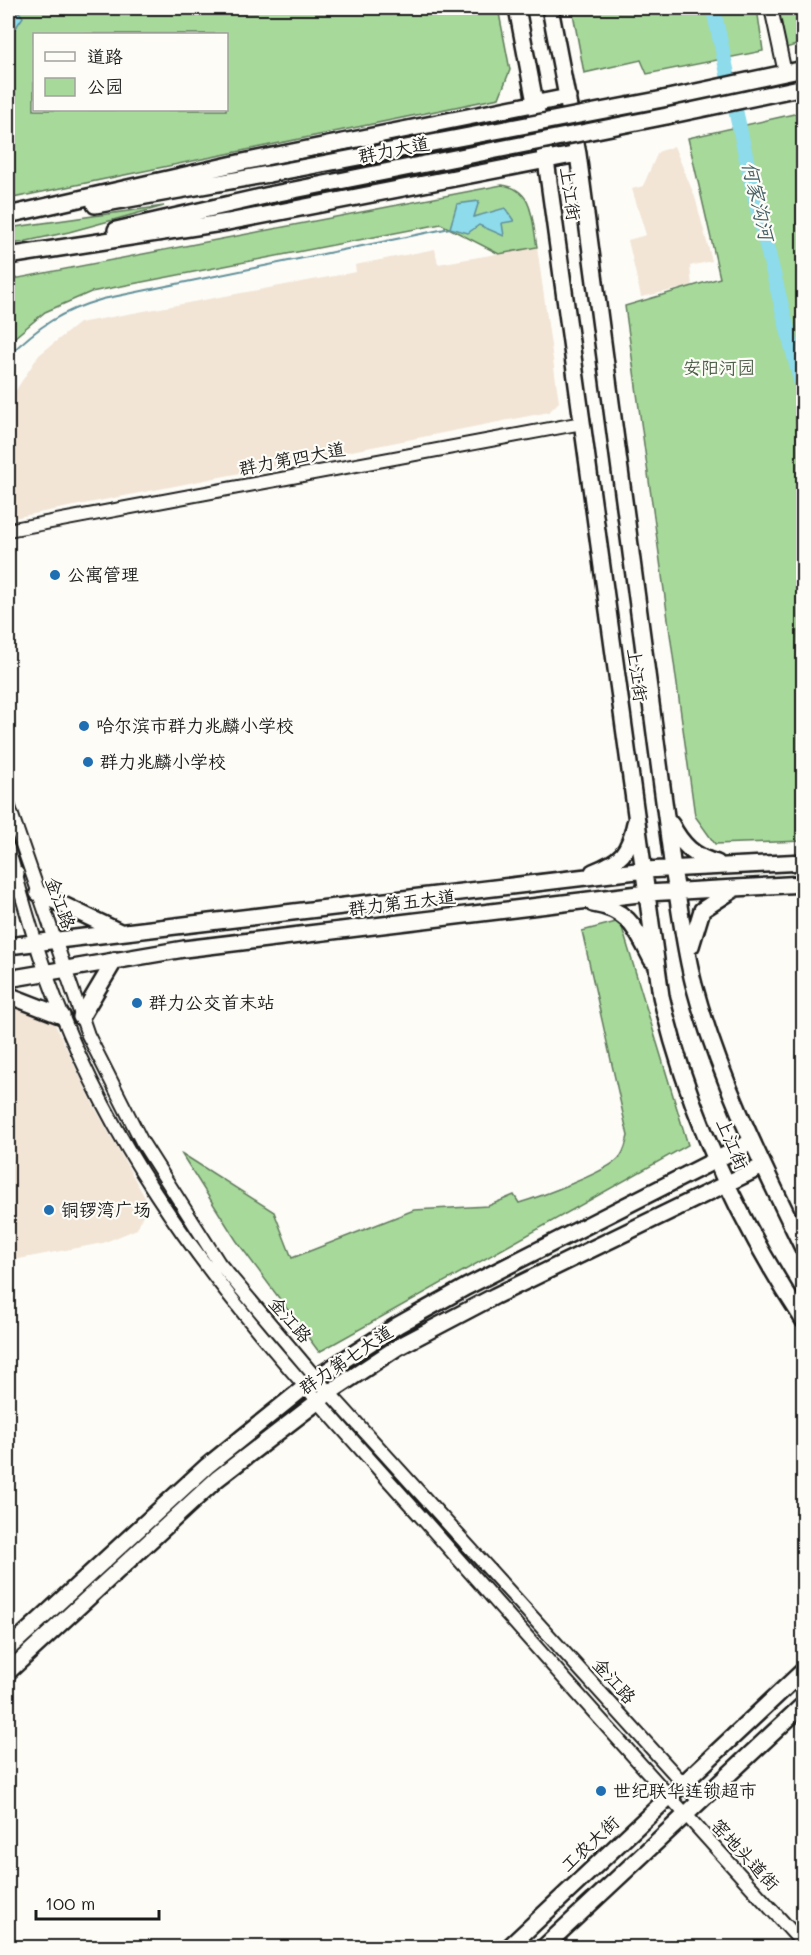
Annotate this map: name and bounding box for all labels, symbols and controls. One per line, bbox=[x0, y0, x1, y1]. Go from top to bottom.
legend bbox=[33, 33, 228, 111]
text: 道路 bbox=[87, 44, 123, 68]
text: 公园 bbox=[87, 74, 123, 98]
street label: 群力大道 bbox=[356, 130, 431, 168]
water label: 何家沟河 bbox=[737, 159, 781, 246]
street label: 上江街 bbox=[555, 165, 587, 222]
park label: 安阳河园 bbox=[683, 355, 755, 379]
street label: 群力第四大道 bbox=[237, 436, 347, 480]
place label: 公寓管理 bbox=[67, 562, 139, 586]
marker: 公寓管理 bbox=[48, 568, 62, 582]
street label: 上江街 bbox=[622, 646, 654, 703]
place label: 哈尔滨市群力兆麟小学校 bbox=[96, 713, 294, 737]
marker: 哈尔滨市群力兆麟小学校 bbox=[77, 719, 91, 733]
place label: 群力兆麟小学校 bbox=[100, 749, 226, 773]
marker: 群力兆麟小学校 bbox=[81, 755, 95, 769]
street label: 金江路 bbox=[40, 873, 81, 932]
street label: 群力第五大道 bbox=[347, 884, 457, 920]
place label: 群力公交首末站 bbox=[149, 990, 275, 1014]
marker: 群力公交首末站 bbox=[130, 996, 144, 1010]
street label: 上江街 bbox=[711, 1114, 755, 1173]
place label: 铜锣湾广场 bbox=[61, 1197, 151, 1221]
marker: 铜锣湾广场 bbox=[42, 1203, 56, 1217]
street label: 金江路 bbox=[264, 1291, 318, 1348]
street label: 群力第七大道 bbox=[294, 1319, 397, 1399]
street label: 金江路 bbox=[588, 1652, 642, 1708]
place label: 世纪联华连锁超市 bbox=[613, 1778, 757, 1802]
marker: 世纪联华连锁超市 bbox=[594, 1784, 608, 1798]
street label: 工农大街 bbox=[555, 1810, 624, 1877]
street label: 窑地头道街 bbox=[706, 1813, 785, 1895]
scale bar bbox=[36, 1883, 159, 1921]
text: 100 m bbox=[45, 1891, 95, 1915]

